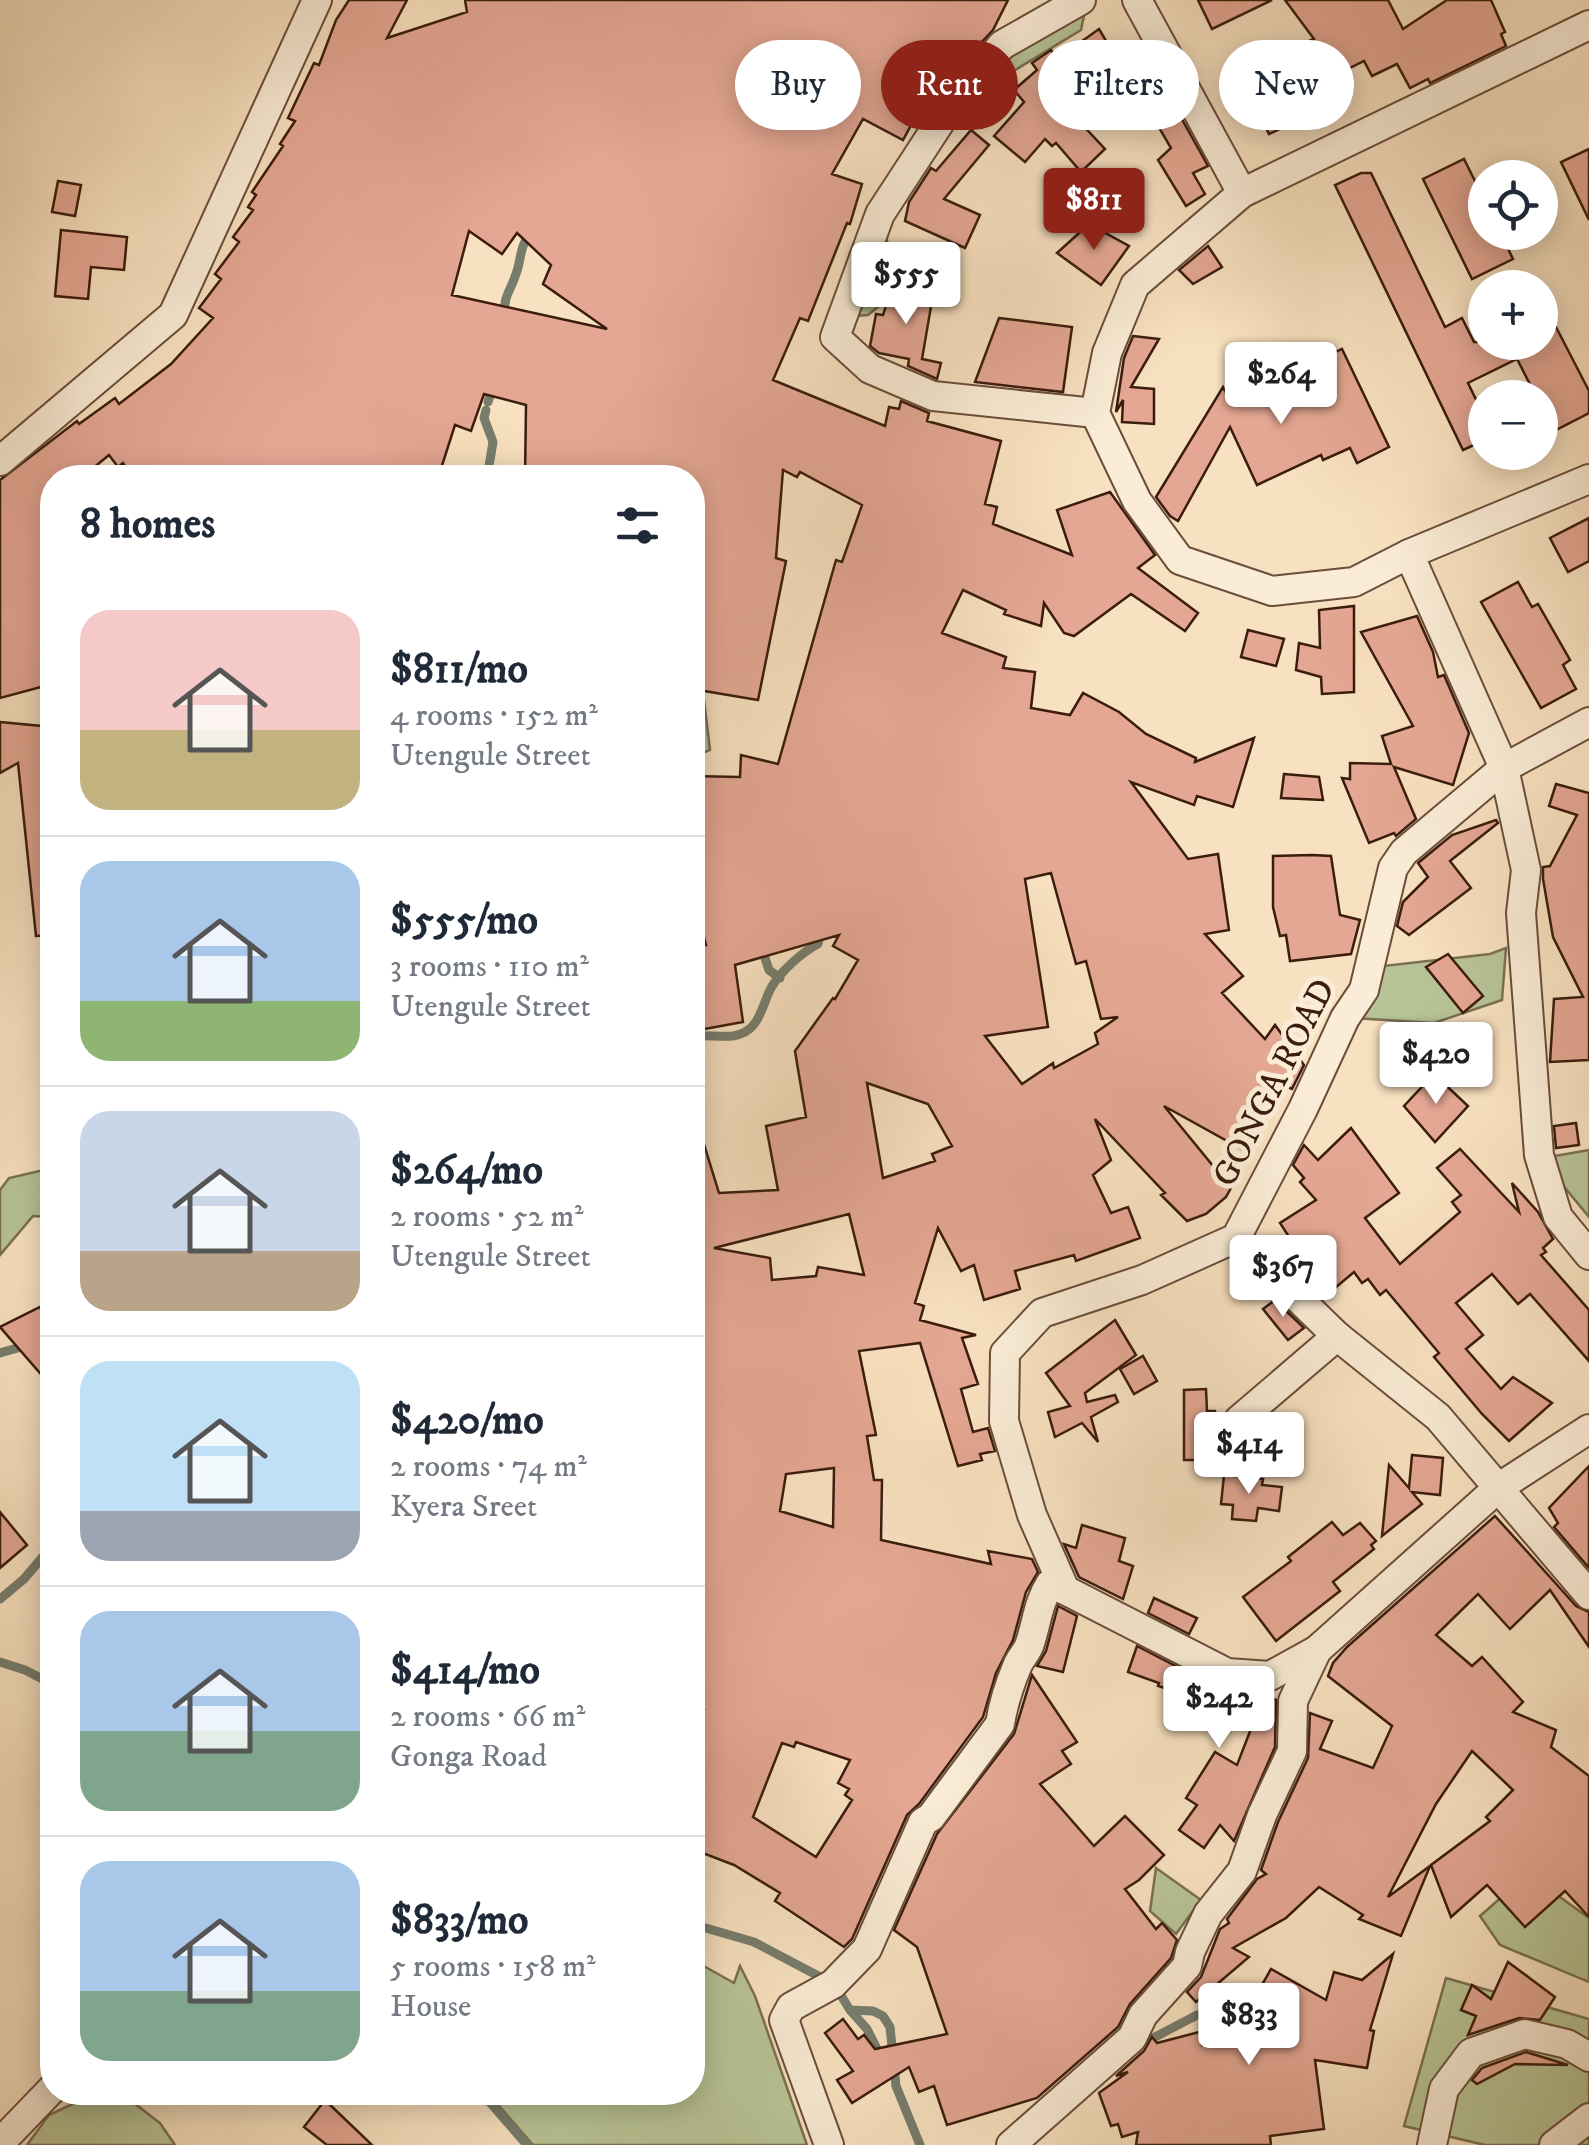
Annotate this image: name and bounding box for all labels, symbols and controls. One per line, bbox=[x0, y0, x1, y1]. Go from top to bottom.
chip: Buy bbox=[735, 40, 861, 130]
chip: Rent bbox=[881, 40, 1018, 130]
chip: Filters bbox=[1038, 40, 1199, 130]
chip: New bbox=[1219, 40, 1354, 130]
map controls bbox=[1468, 160, 1558, 470]
button: locate bbox=[1468, 160, 1558, 250]
pin: $811 bbox=[1035, 168, 1153, 253]
text: $811 bbox=[1066, 180, 1122, 220]
pin: $555 bbox=[847, 242, 965, 327]
text: $555 bbox=[873, 254, 939, 294]
button: + bbox=[1468, 270, 1558, 360]
pin: $264 bbox=[1222, 342, 1340, 427]
text: $264 bbox=[1247, 354, 1315, 394]
button: − bbox=[1468, 380, 1558, 470]
icon: filters bbox=[610, 498, 665, 553]
text: 8 homes bbox=[80, 499, 215, 551]
text: $811/mo bbox=[390, 644, 528, 696]
icon: home bbox=[160, 650, 280, 770]
text: 4 rooms · 152 m² bbox=[390, 696, 598, 736]
text: Utengule Street bbox=[390, 736, 591, 776]
text: $555/mo bbox=[390, 895, 538, 947]
icon: home bbox=[160, 901, 280, 1021]
text: 3 rooms · 110 m² bbox=[390, 947, 589, 987]
street label: GONGA ROAD bbox=[1204, 972, 1346, 1194]
text: Utengule Street bbox=[390, 987, 591, 1027]
pin: $420 bbox=[1377, 1022, 1495, 1107]
text: $420 bbox=[1402, 1034, 1470, 1074]
text: $264/mo bbox=[390, 1145, 543, 1197]
icon: home bbox=[160, 1151, 280, 1271]
text: 2 rooms · 52 m² bbox=[390, 1197, 584, 1237]
pin: $367 bbox=[1224, 1235, 1342, 1320]
text: Utengule Street bbox=[390, 1237, 591, 1277]
text: $367 bbox=[1252, 1247, 1314, 1287]
text: $420/mo bbox=[390, 1395, 544, 1447]
icon: home bbox=[160, 1401, 280, 1521]
pin: $414 bbox=[1190, 1412, 1308, 1497]
text: $414 bbox=[1216, 1424, 1282, 1464]
text: 2 rooms · 74 m² bbox=[390, 1447, 587, 1487]
text: Kyera Sreet bbox=[390, 1487, 537, 1527]
text: $414/mo bbox=[390, 1645, 540, 1697]
icon: home bbox=[160, 1651, 280, 1771]
pin: $242 bbox=[1160, 1666, 1278, 1751]
text: $242 bbox=[1185, 1678, 1253, 1718]
text: 2 rooms · 66 m² bbox=[390, 1697, 585, 1737]
text: Gonga Road bbox=[390, 1737, 547, 1777]
text: $833/mo bbox=[390, 1895, 529, 1947]
icon: home bbox=[160, 1901, 280, 2021]
text: 5 rooms · 158 m² bbox=[390, 1947, 596, 1987]
pin: $833 bbox=[1190, 1983, 1308, 2068]
text: House bbox=[390, 1987, 471, 2027]
text: $833 bbox=[1220, 1995, 1278, 2035]

